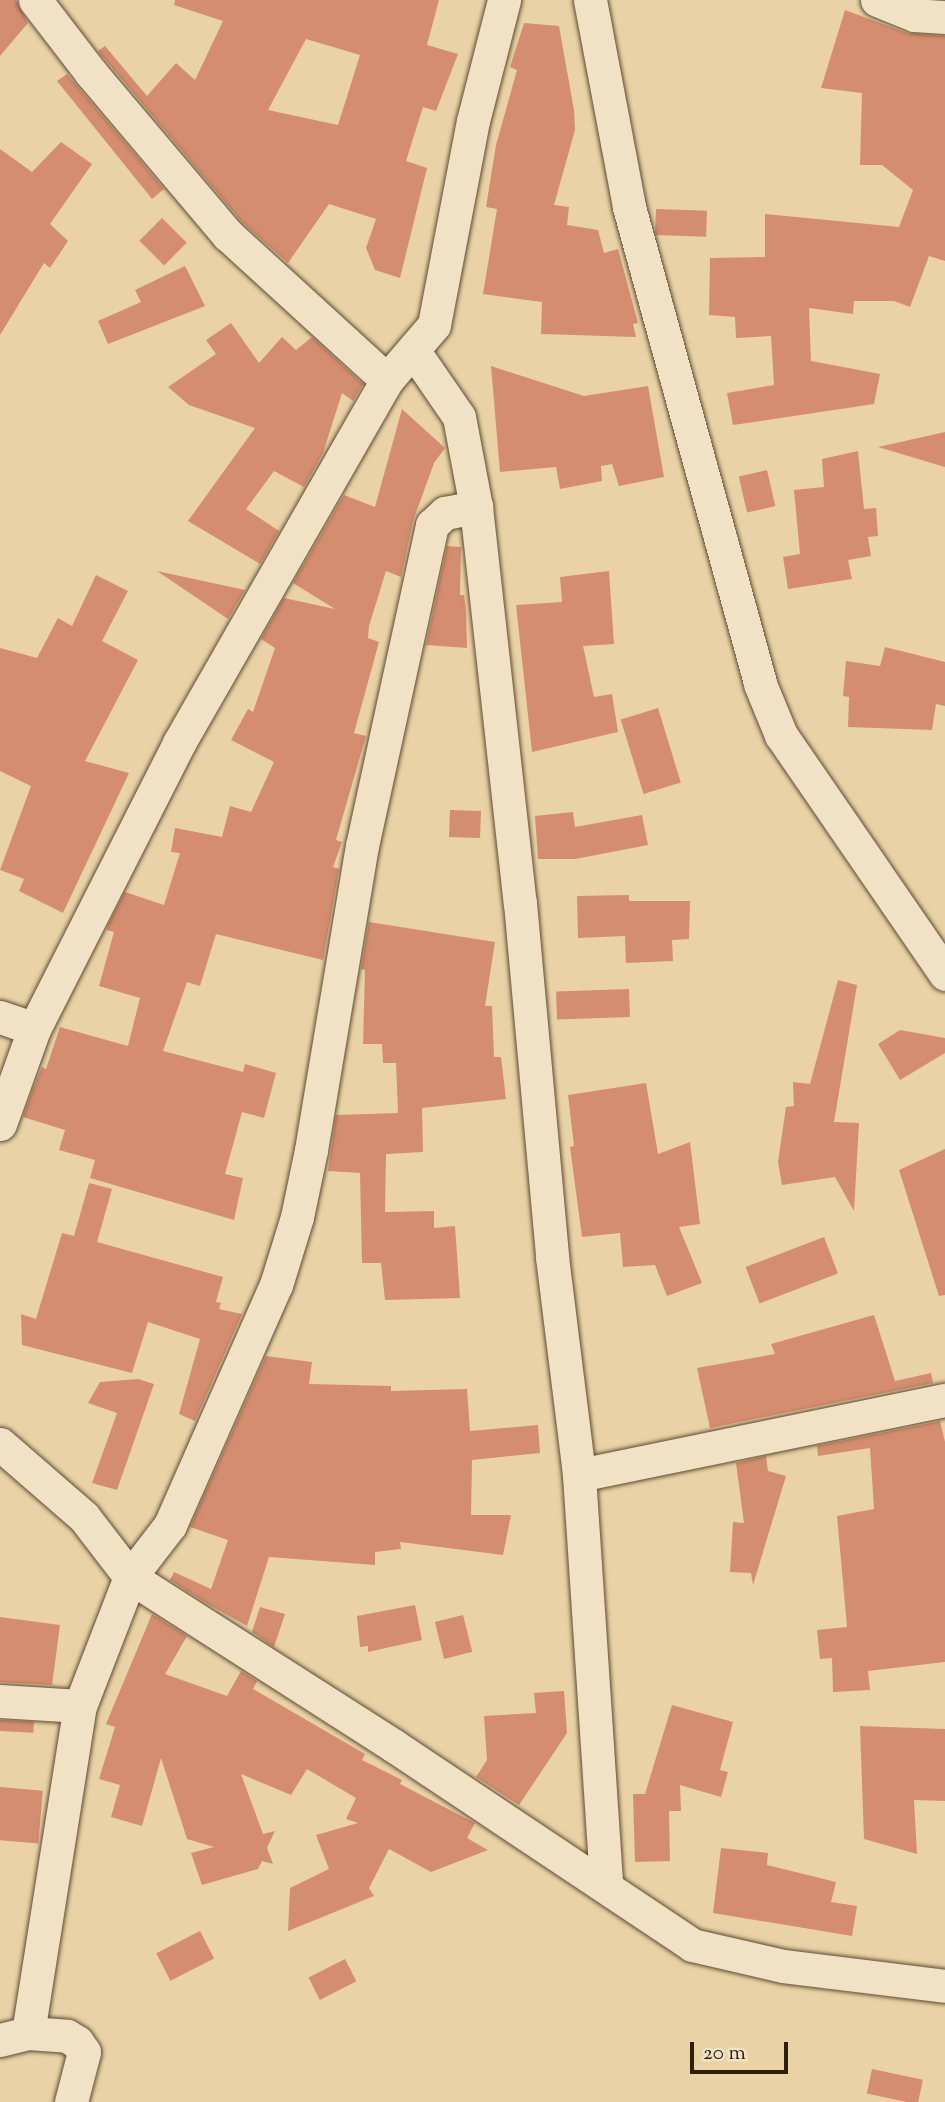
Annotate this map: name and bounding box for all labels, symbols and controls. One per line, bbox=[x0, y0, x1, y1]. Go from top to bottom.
scale bar bbox=[693, 2028, 791, 2072]
text: 20 m bbox=[703, 2039, 746, 2069]

